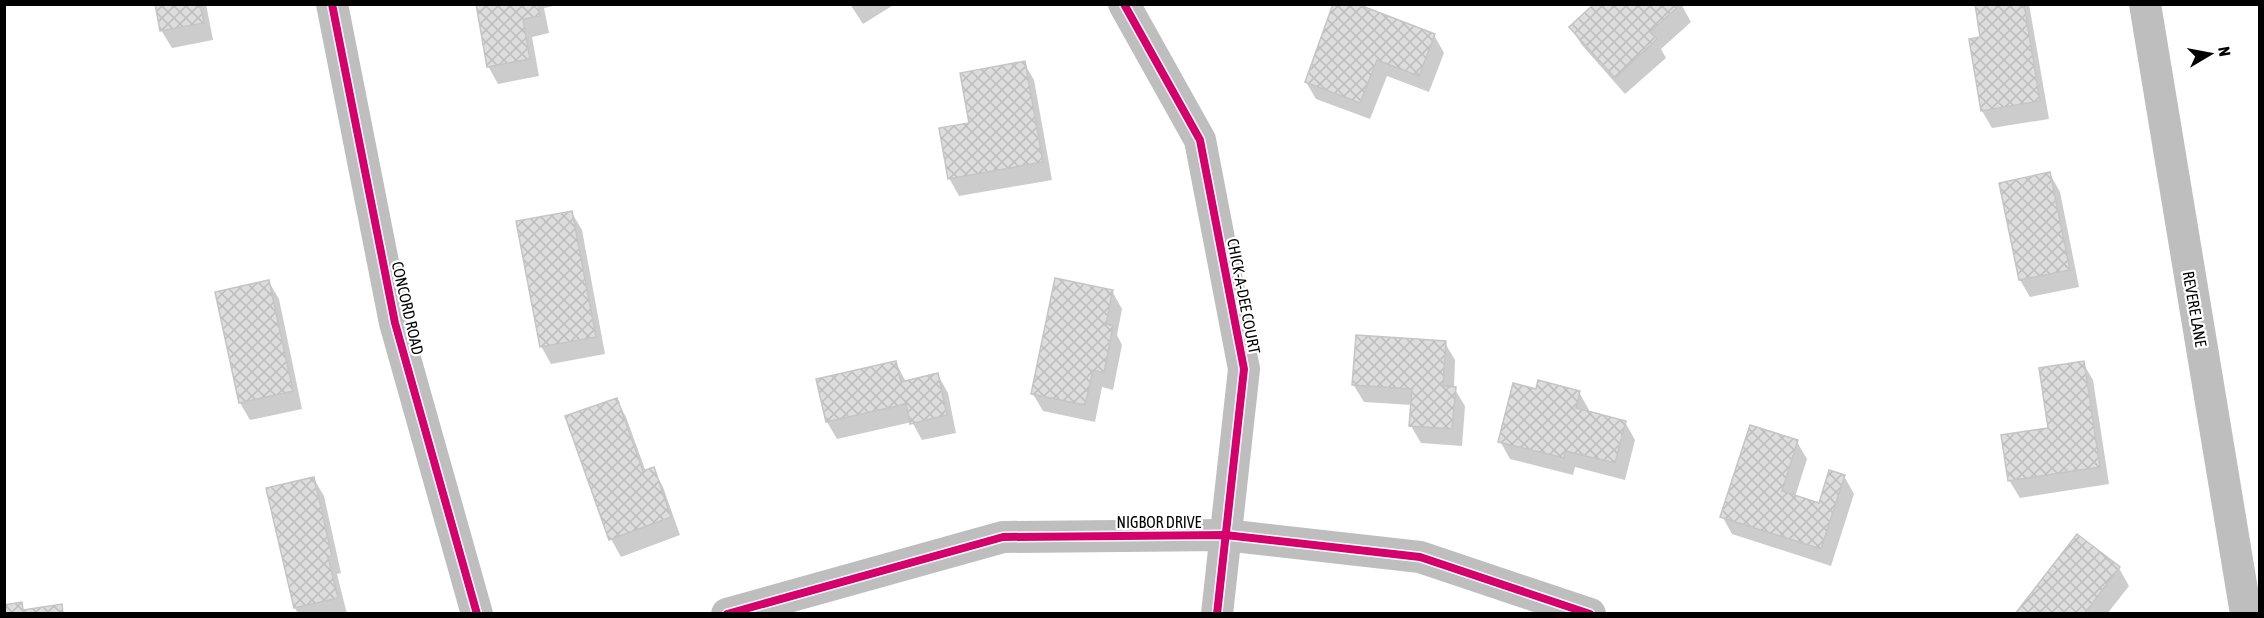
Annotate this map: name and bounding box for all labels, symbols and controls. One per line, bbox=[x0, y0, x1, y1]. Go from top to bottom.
north arrow bbox=[2180, 24, 2240, 84]
text: N bbox=[2215, 45, 2234, 58]
street label: CHICK-A-DEE COURT bbox=[1224, 237, 1264, 355]
street label: CONCORD ROAD bbox=[389, 260, 427, 356]
street label: REVERE LANE bbox=[2179, 270, 2211, 349]
street label: NIGBOR DRIVE bbox=[1117, 513, 1202, 531]

